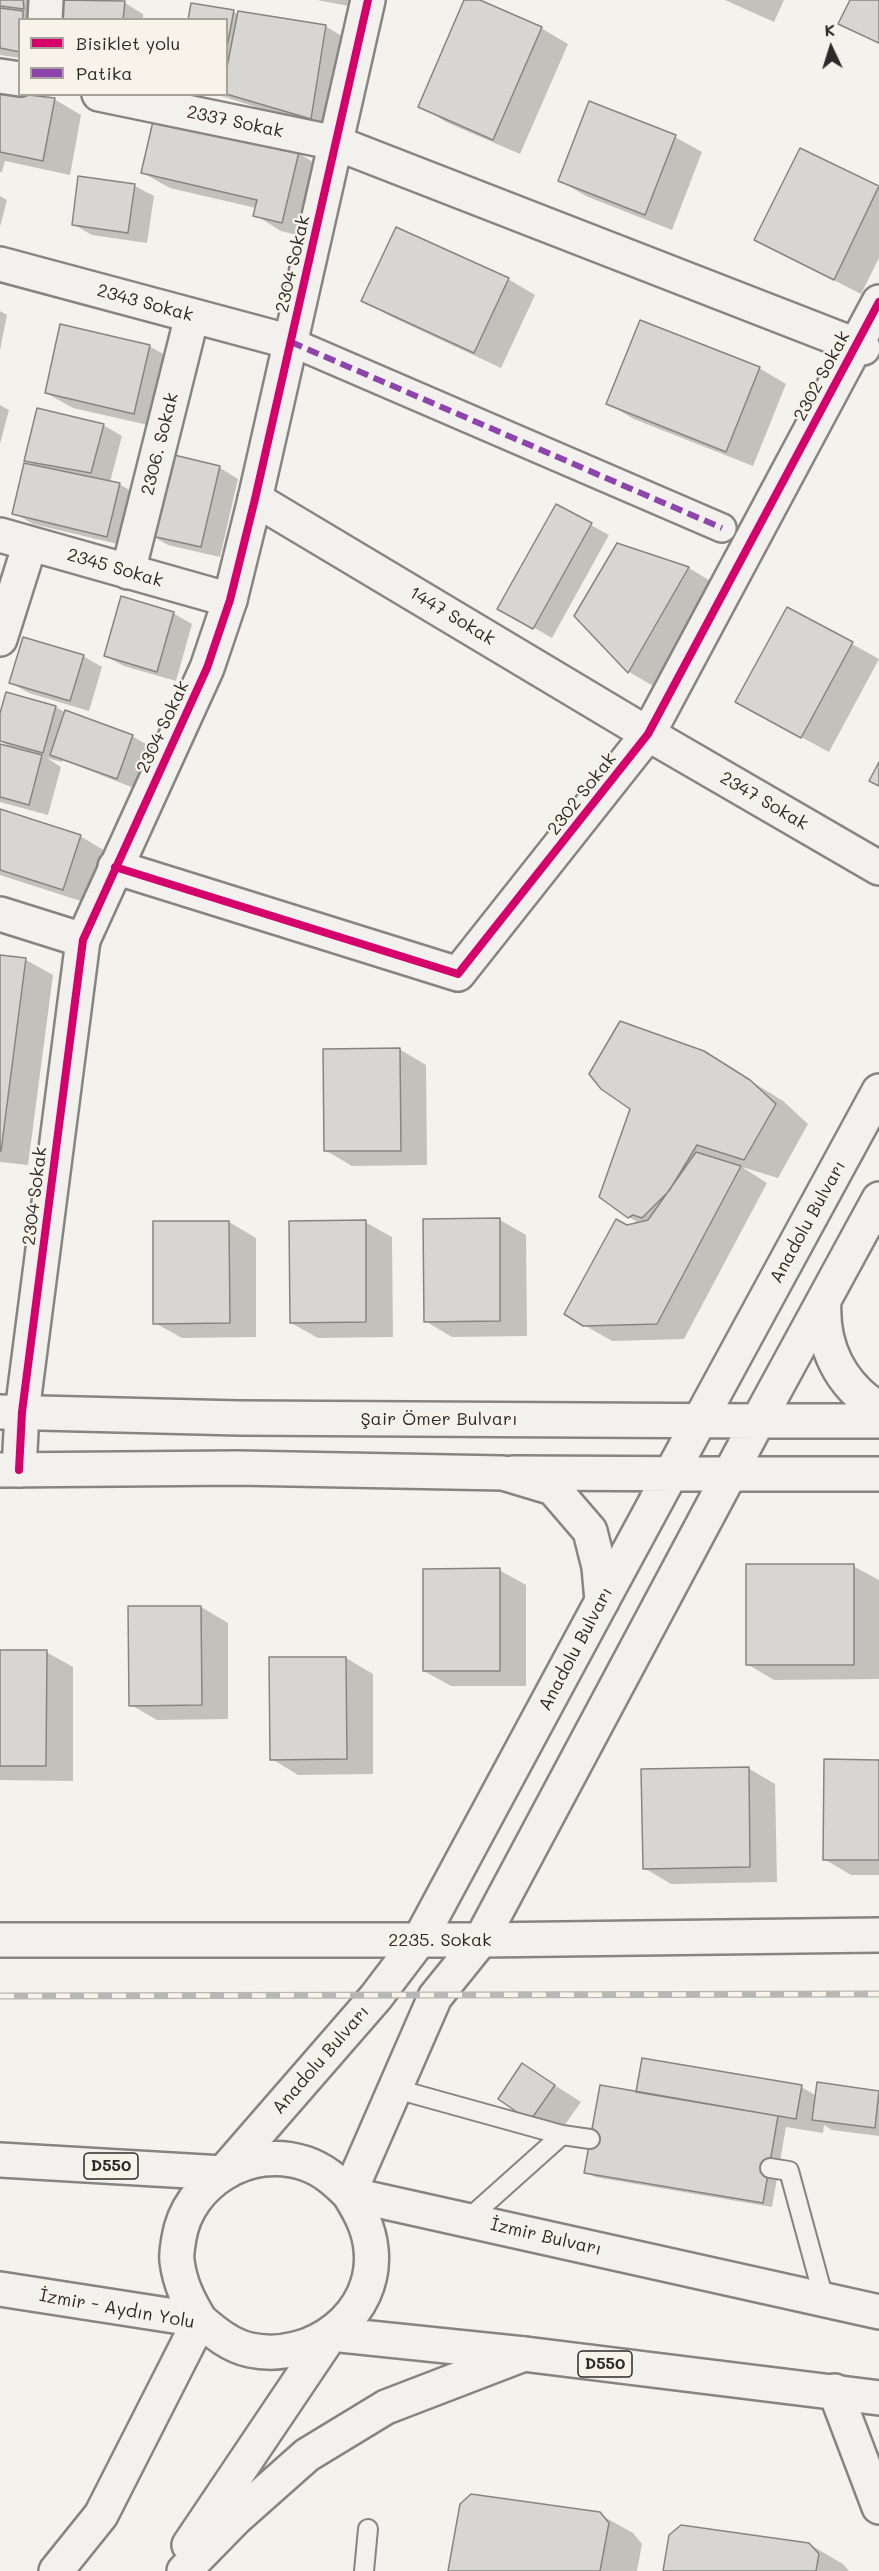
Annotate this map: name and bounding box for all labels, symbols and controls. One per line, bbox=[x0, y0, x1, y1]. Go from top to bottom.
legend bbox=[18, 18, 228, 96]
north arrow bbox=[801, 18, 861, 78]
text: K bbox=[824, 19, 836, 40]
text: Bisiklet yolu bbox=[76, 31, 180, 55]
text: Patika bbox=[76, 61, 132, 85]
street label: 2337 Sokak bbox=[185, 101, 285, 143]
street label: 2304 Sokak bbox=[271, 213, 315, 315]
street label: 2343 Sokak bbox=[95, 280, 195, 326]
street label: 2302 Sokak bbox=[789, 327, 855, 425]
street label: 2306. Sokak bbox=[137, 391, 183, 497]
street label: 2345 Sokak bbox=[65, 544, 165, 592]
street label: 1447 Sokak bbox=[405, 582, 499, 650]
street label: 2304 Sokak bbox=[132, 678, 194, 776]
street label: 2302 Sokak bbox=[543, 749, 621, 839]
street label: 2347 Sokak bbox=[716, 767, 812, 835]
street label: 2304 Sokak bbox=[18, 1145, 52, 1247]
street label: Anadolu Bulvarı bbox=[765, 1157, 851, 1287]
street label: Şair Ömer Bulvarı bbox=[360, 1408, 518, 1430]
street label: Anadolu Bulvarı bbox=[534, 1584, 618, 1714]
street label: 2235. Sokak bbox=[388, 1929, 492, 1951]
street label: Anadolu Bulvarı bbox=[268, 2001, 374, 2119]
road number: D550 bbox=[84, 2153, 138, 2179]
street label: İzmir Bulvarı bbox=[488, 2214, 604, 2260]
street label: İzmir - Aydın Yolu bbox=[38, 2285, 196, 2333]
road number: D550 bbox=[578, 2351, 632, 2377]

